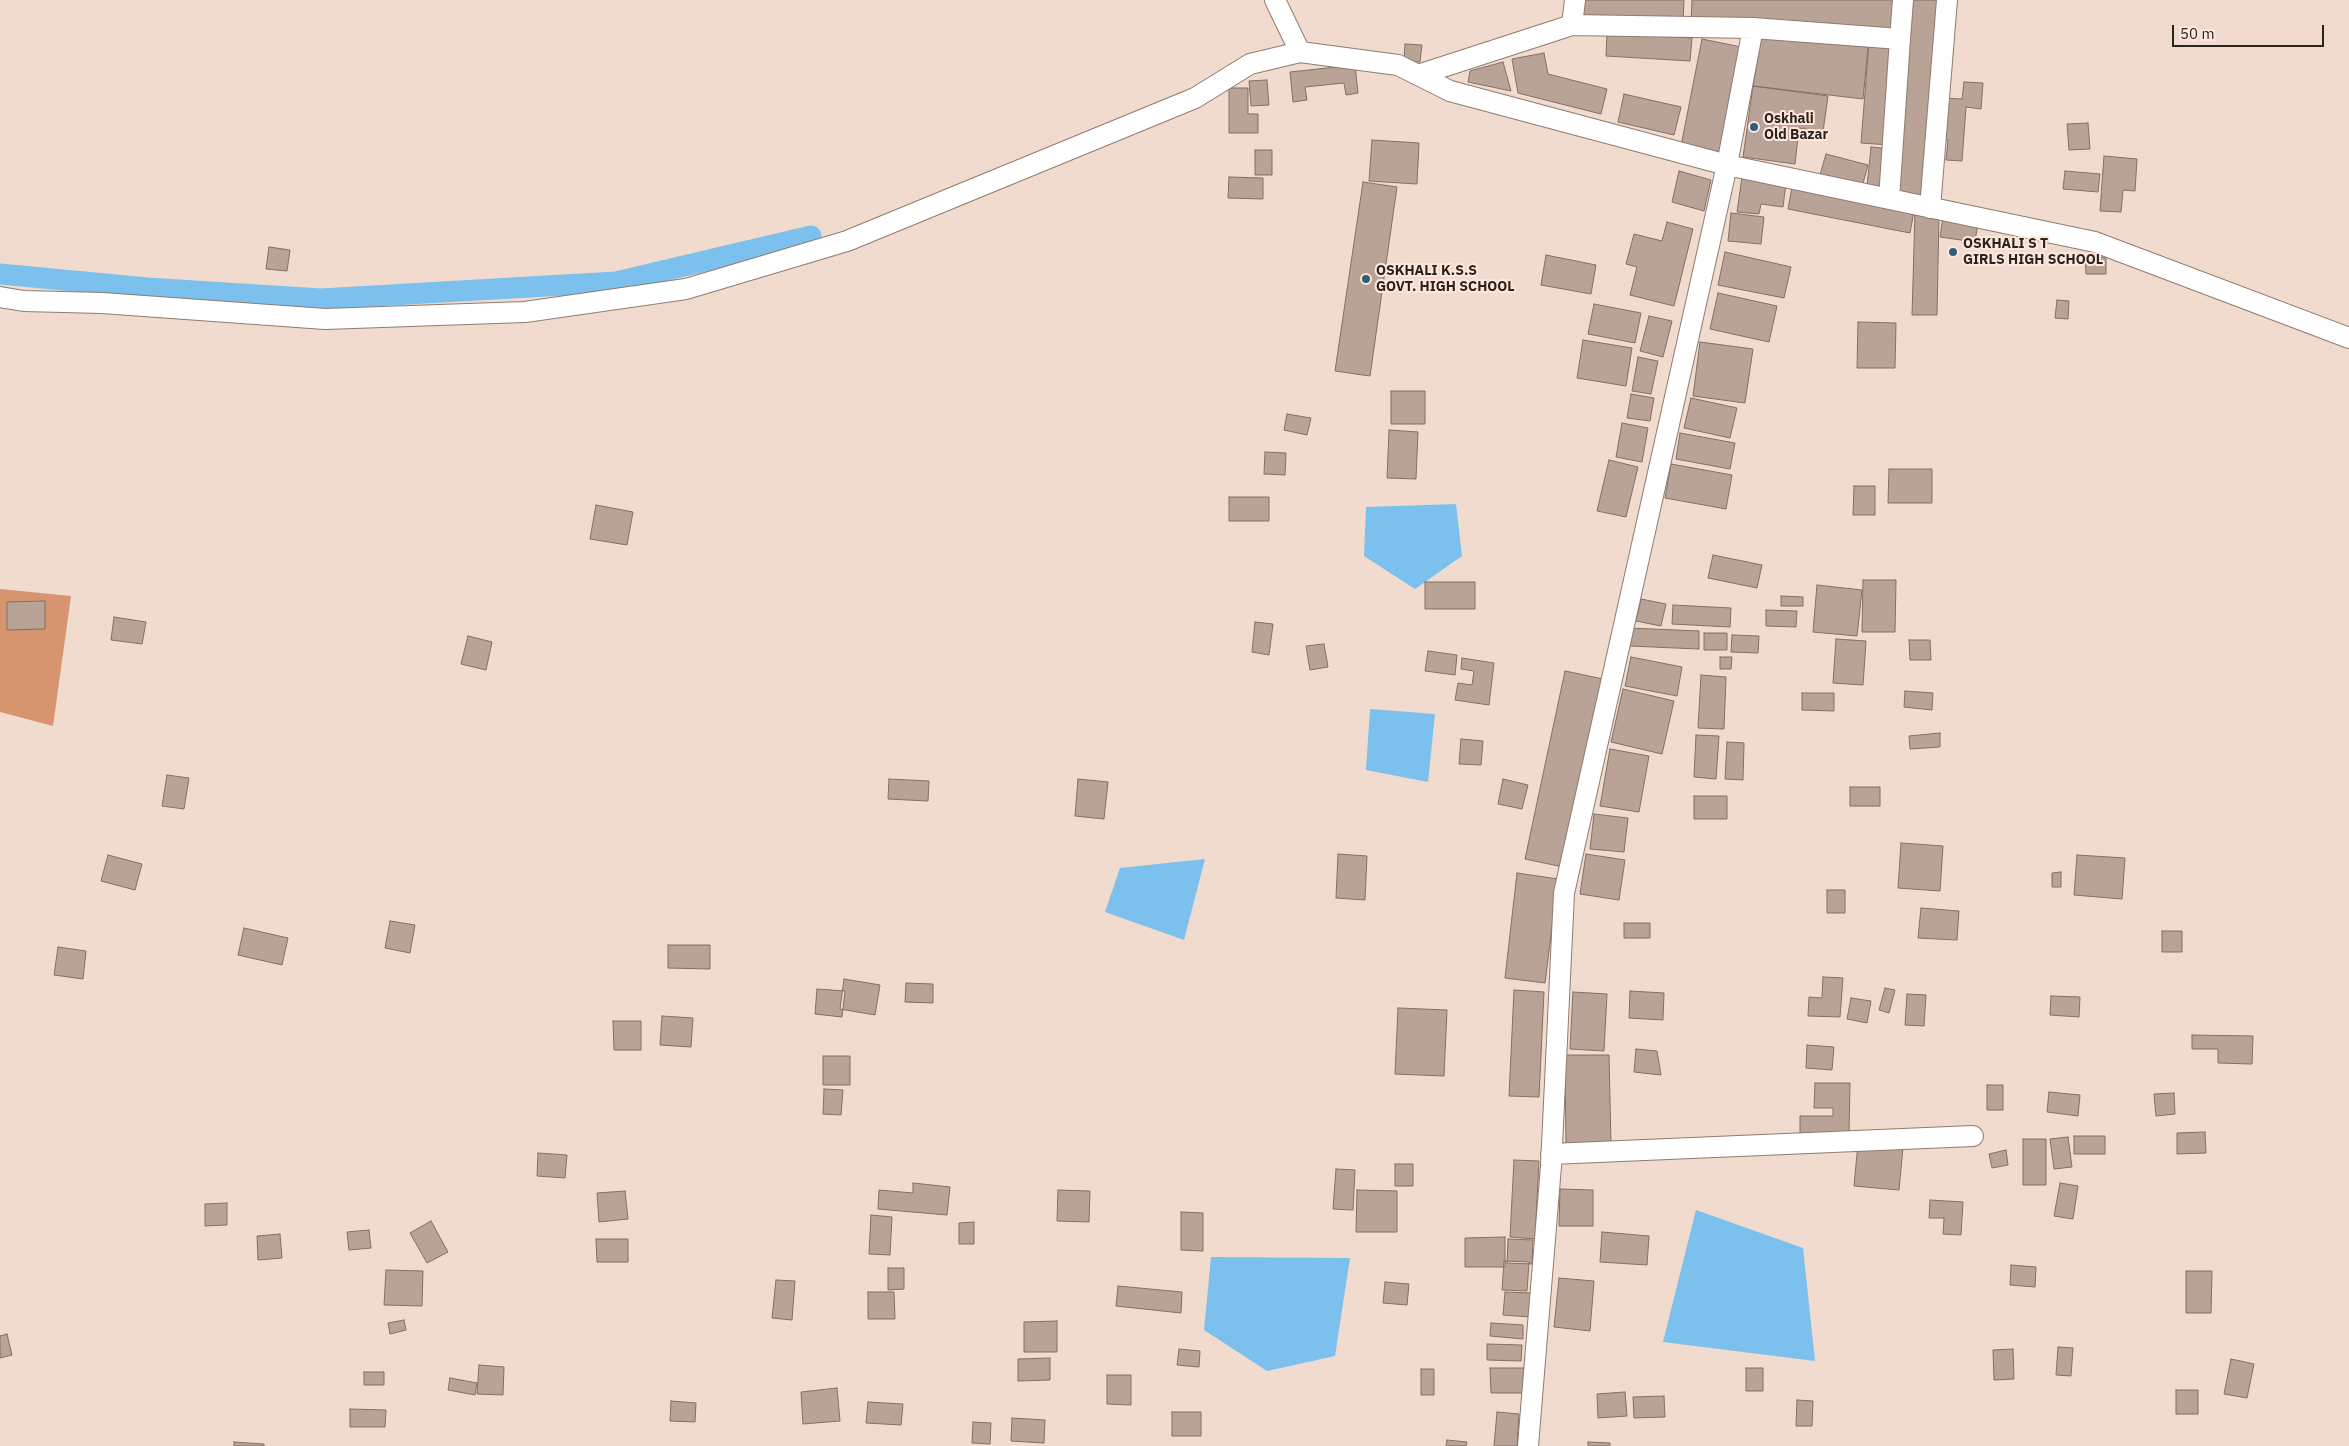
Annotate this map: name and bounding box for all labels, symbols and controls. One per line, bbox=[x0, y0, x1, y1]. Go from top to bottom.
scale bar bbox=[2174, 15, 2326, 47]
text: 50 m bbox=[2180, 24, 2215, 43]
place label: Oskhali Old Bazar bbox=[1764, 111, 1828, 144]
marker: Oskhali Old Bazar bbox=[1748, 121, 1760, 133]
place label: OSKHALI S T GIRLS HIGH SCHOOL bbox=[1963, 236, 2103, 268]
marker: OSKHALI S T GIRLS HIGH SCHOOL bbox=[1947, 246, 1959, 258]
place label: OSKHALI K.S.S GOVT. HIGH SCHOOL bbox=[1376, 263, 1515, 296]
marker: OSKHALI K.S.S GOVT. HIGH SCHOOL bbox=[1360, 273, 1372, 285]

